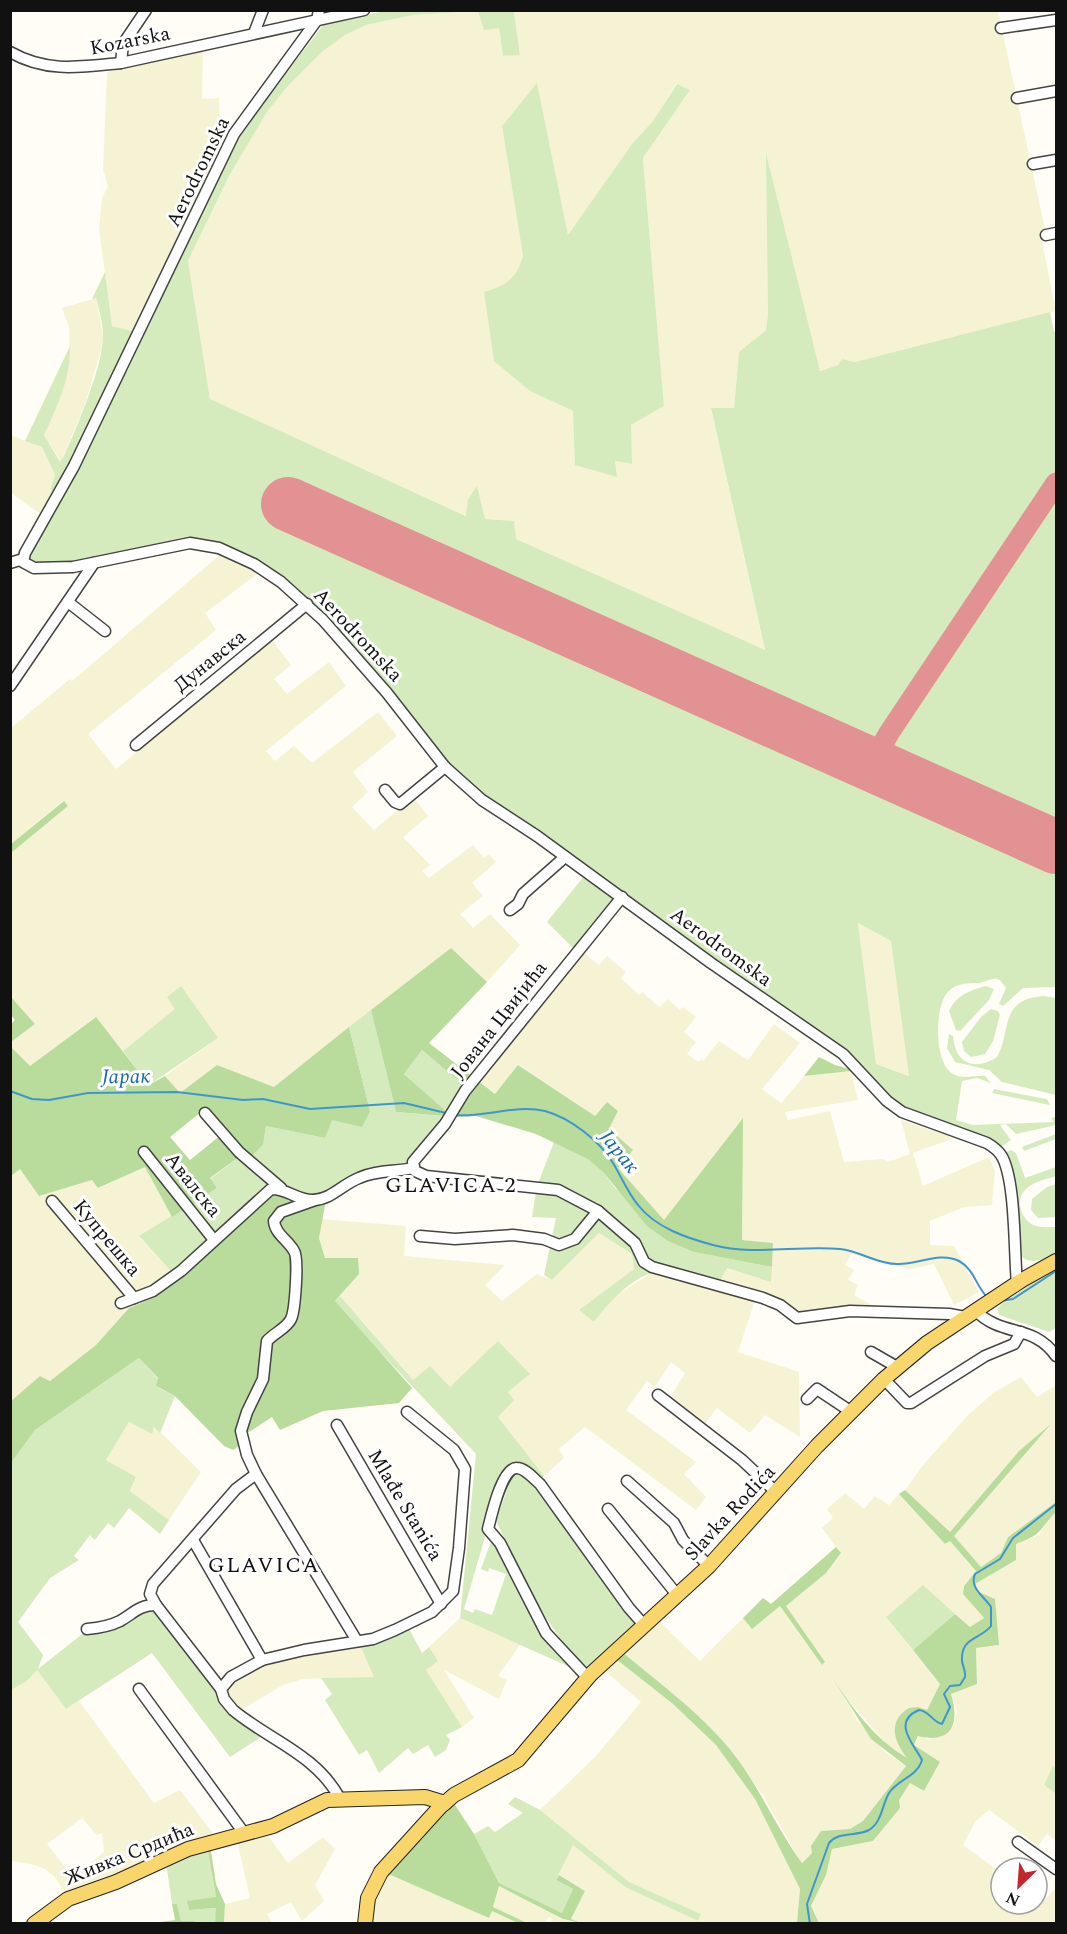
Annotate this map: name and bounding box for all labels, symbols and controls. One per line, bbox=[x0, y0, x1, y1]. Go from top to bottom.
street label: Kozarska bbox=[87, 18, 173, 63]
street label: Aerodromska bbox=[158, 112, 238, 232]
street label: Aerodromska bbox=[306, 581, 410, 689]
street label: Дунавска bbox=[167, 622, 253, 700]
street label: Aerodromska bbox=[664, 900, 778, 994]
street label: Јована Цвијића bbox=[443, 954, 555, 1085]
water label: Јарак bbox=[99, 1061, 151, 1093]
water label: Јарак bbox=[590, 1121, 647, 1181]
street label: Авалска bbox=[157, 1146, 229, 1224]
district label: GLAVICA 2 bbox=[385, 1169, 517, 1202]
street label: Купрешка bbox=[66, 1193, 148, 1283]
street label: Mlađe Stanića bbox=[360, 1443, 450, 1567]
street label: Slavka Rodića bbox=[677, 1458, 783, 1568]
district label: GLAVICA bbox=[208, 1549, 320, 1582]
street label: Живка Срдића bbox=[59, 1814, 199, 1894]
north arrow bbox=[989, 1856, 1049, 1916]
text: N bbox=[1002, 1885, 1024, 1912]

